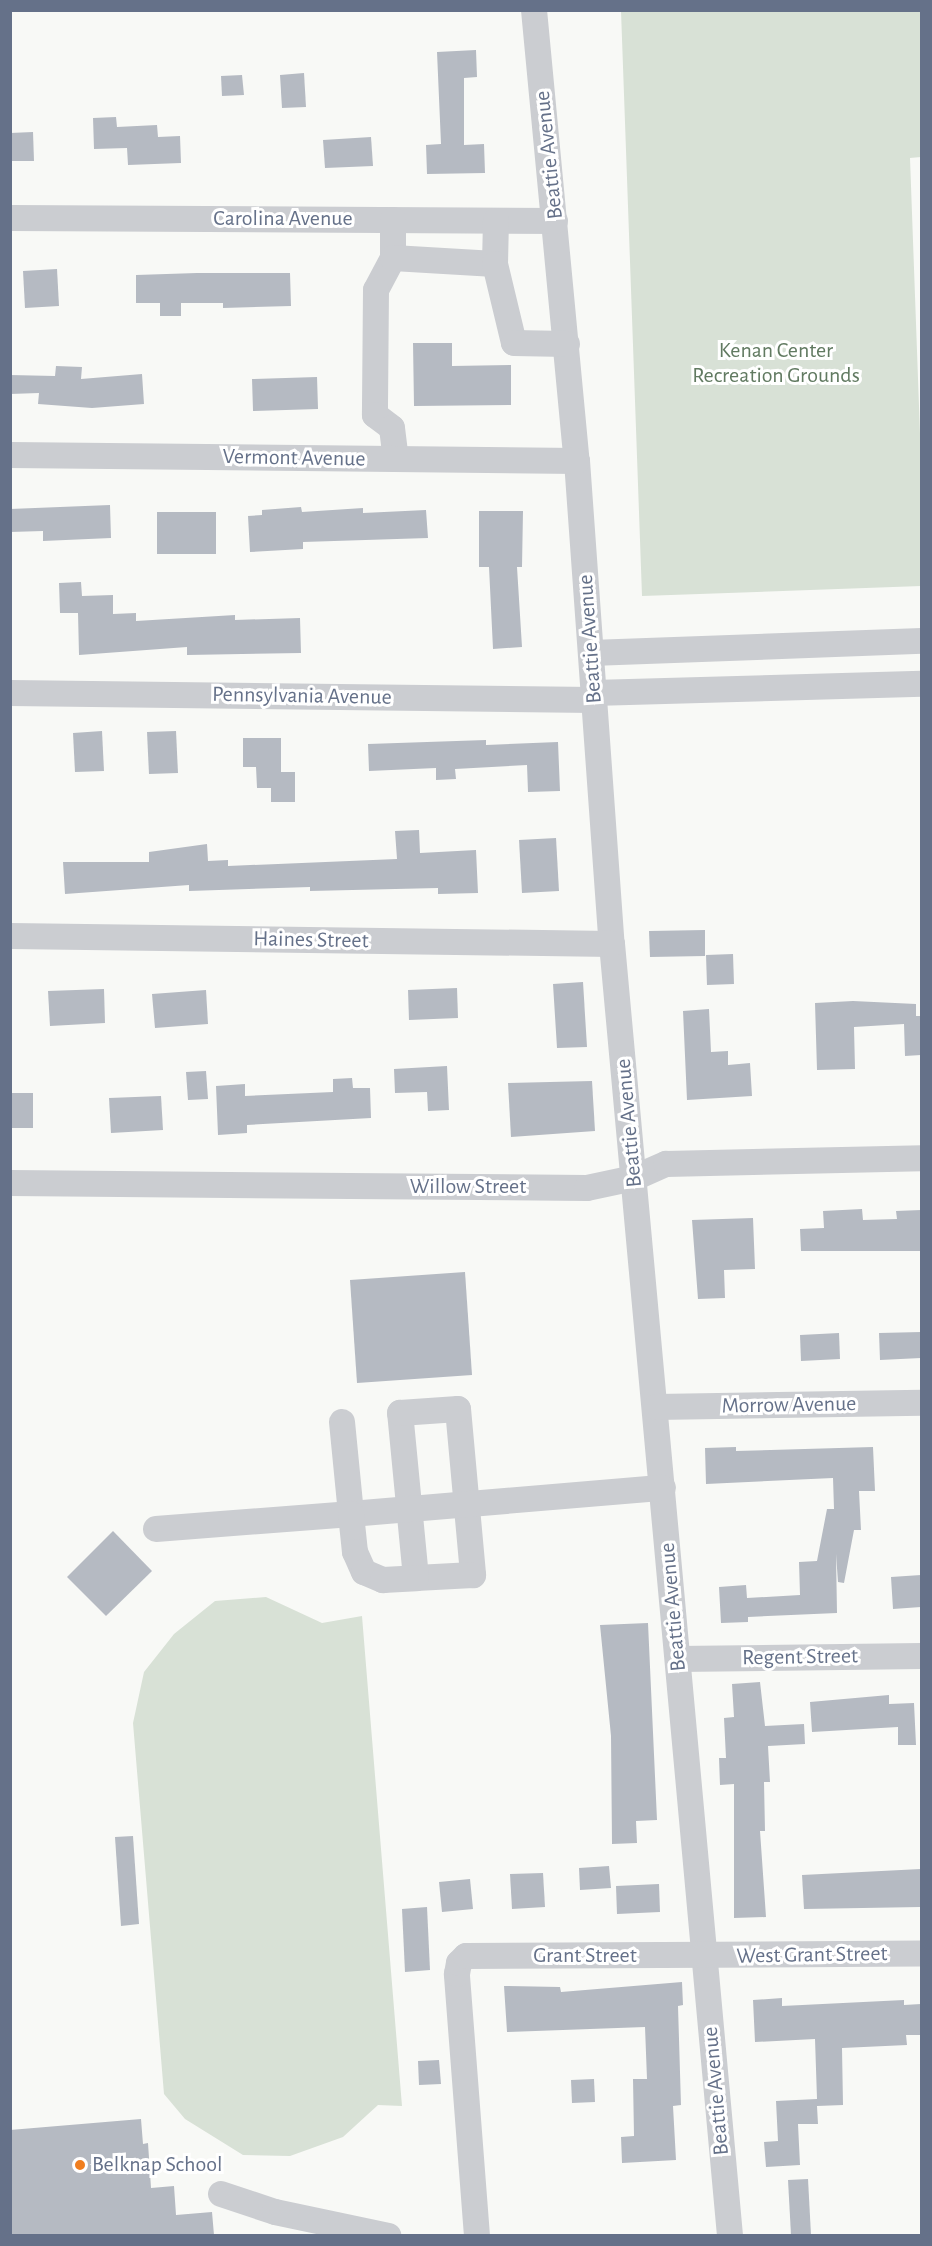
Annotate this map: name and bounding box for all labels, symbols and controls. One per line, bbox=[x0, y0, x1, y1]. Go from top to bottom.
street label: Beattie Avenue bbox=[529, 89, 569, 221]
street label: Carolina Avenue bbox=[213, 206, 353, 232]
park label: Kenan Center Recreation Grounds bbox=[692, 337, 860, 388]
street label: Vermont Avenue bbox=[222, 444, 366, 472]
street label: Beattie Avenue bbox=[572, 574, 608, 704]
street label: Pennsylvania Avenue bbox=[212, 681, 392, 711]
street label: Haines Street bbox=[253, 926, 369, 954]
street label: Beattie Avenue bbox=[610, 1058, 648, 1188]
street label: Willow Street bbox=[410, 1174, 526, 1200]
street label: Morrow Avenue bbox=[721, 1391, 857, 1419]
street label: Beattie Avenue bbox=[654, 1542, 692, 1672]
street label: Regent Street bbox=[742, 1643, 858, 1671]
street label: West Grant Street bbox=[736, 1940, 888, 1970]
street label: Grant Street bbox=[533, 1943, 637, 1969]
street label: Beattie Avenue bbox=[697, 2026, 735, 2156]
place label: Belknap School bbox=[92, 2152, 222, 2178]
marker: Belknap School bbox=[73, 2158, 87, 2172]

